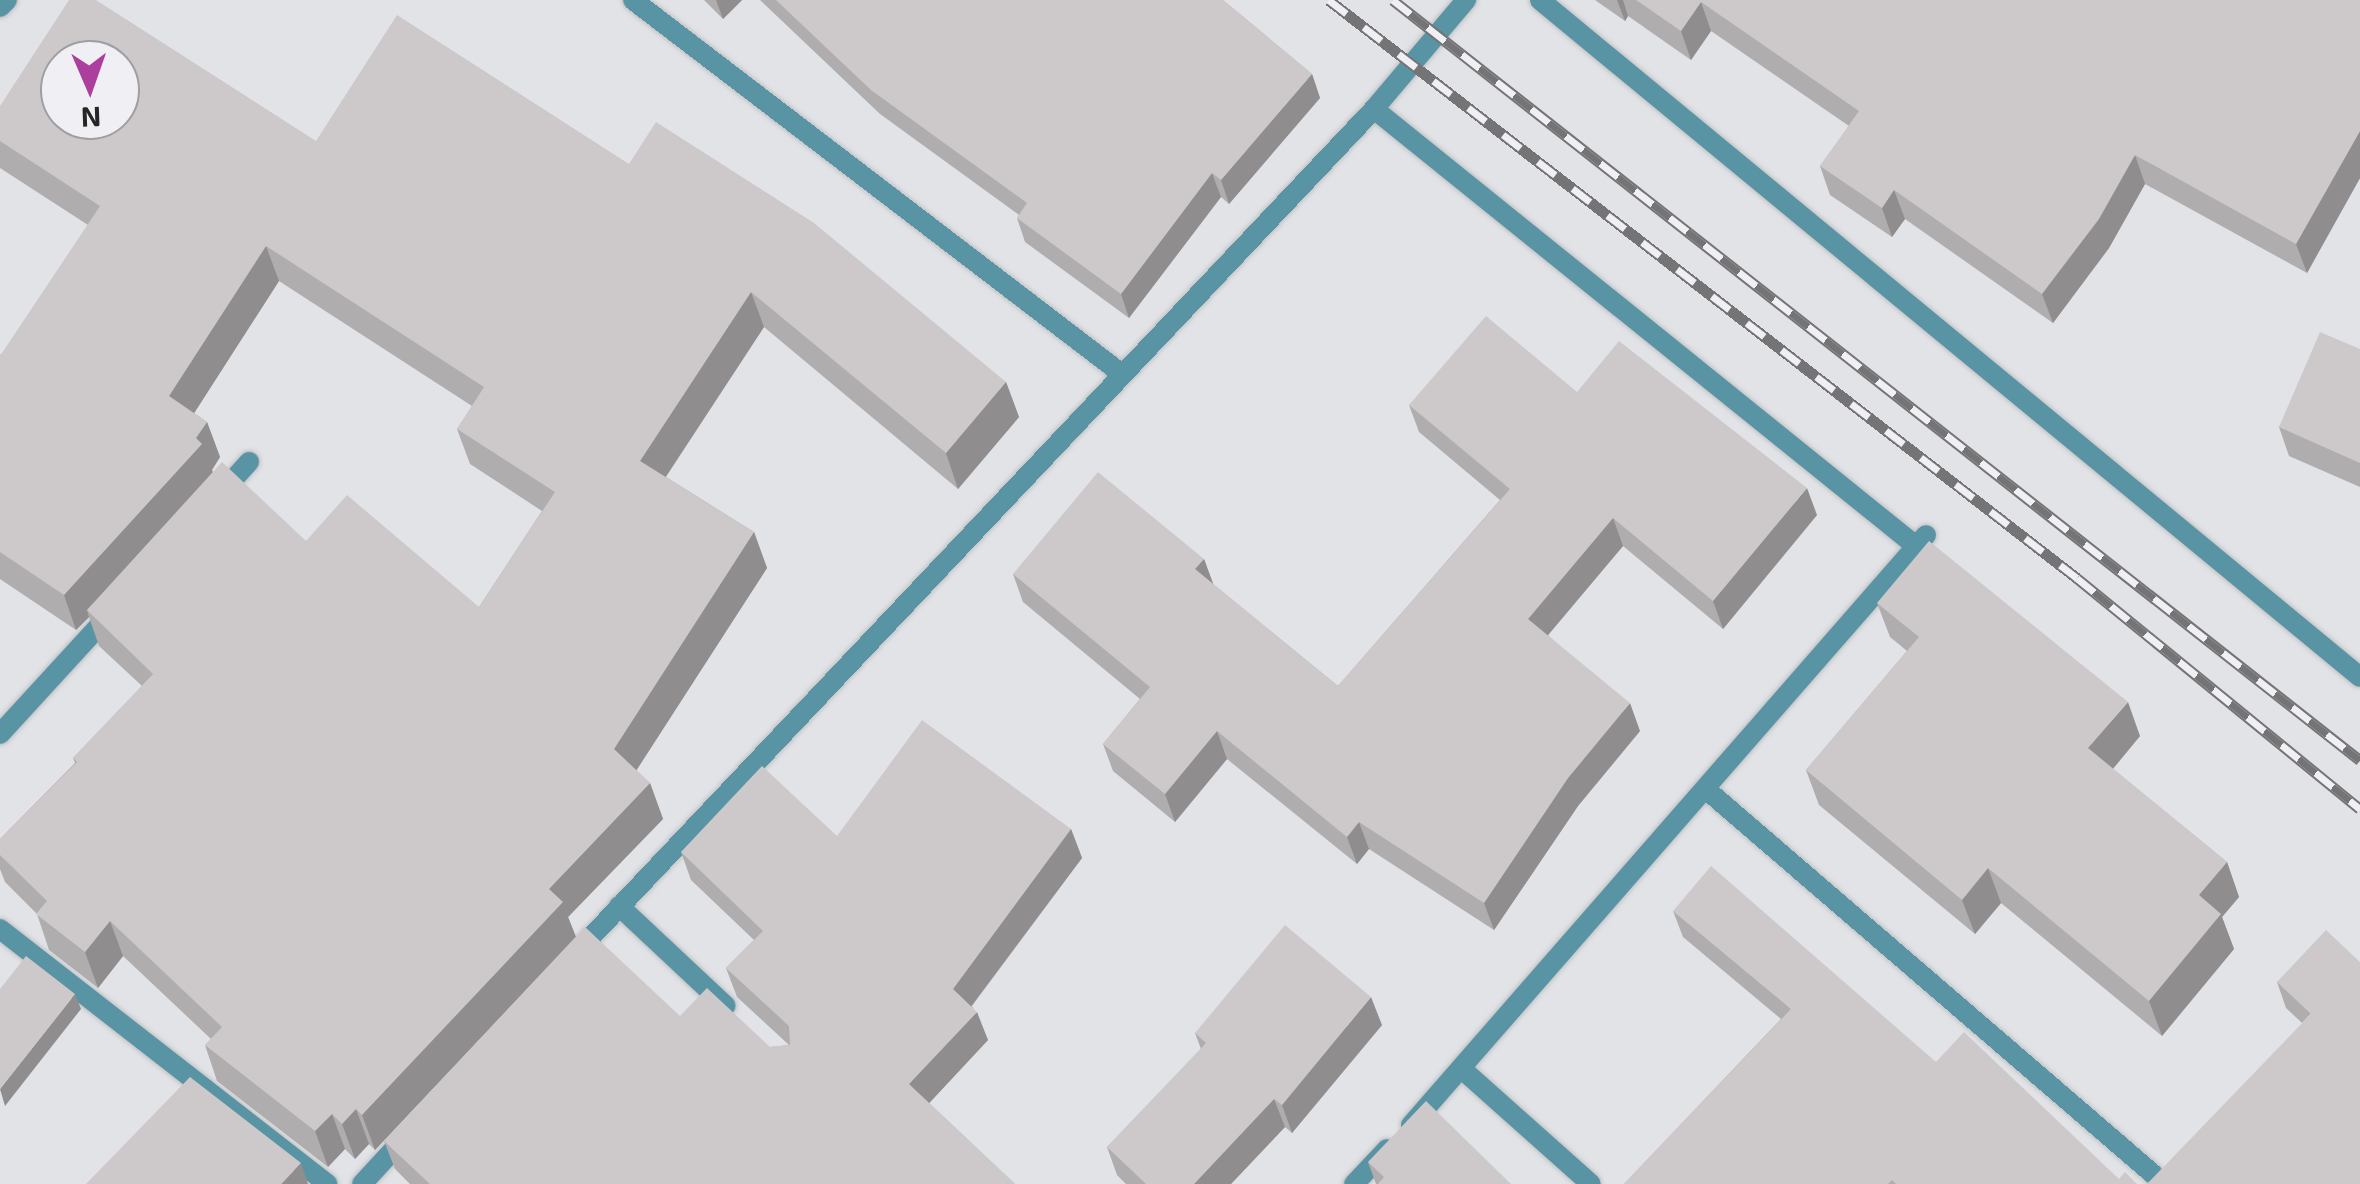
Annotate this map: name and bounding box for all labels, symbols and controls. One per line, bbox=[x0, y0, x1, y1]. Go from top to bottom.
north arrow bbox=[40, 40, 140, 140]
text: N bbox=[80, 101, 102, 135]

